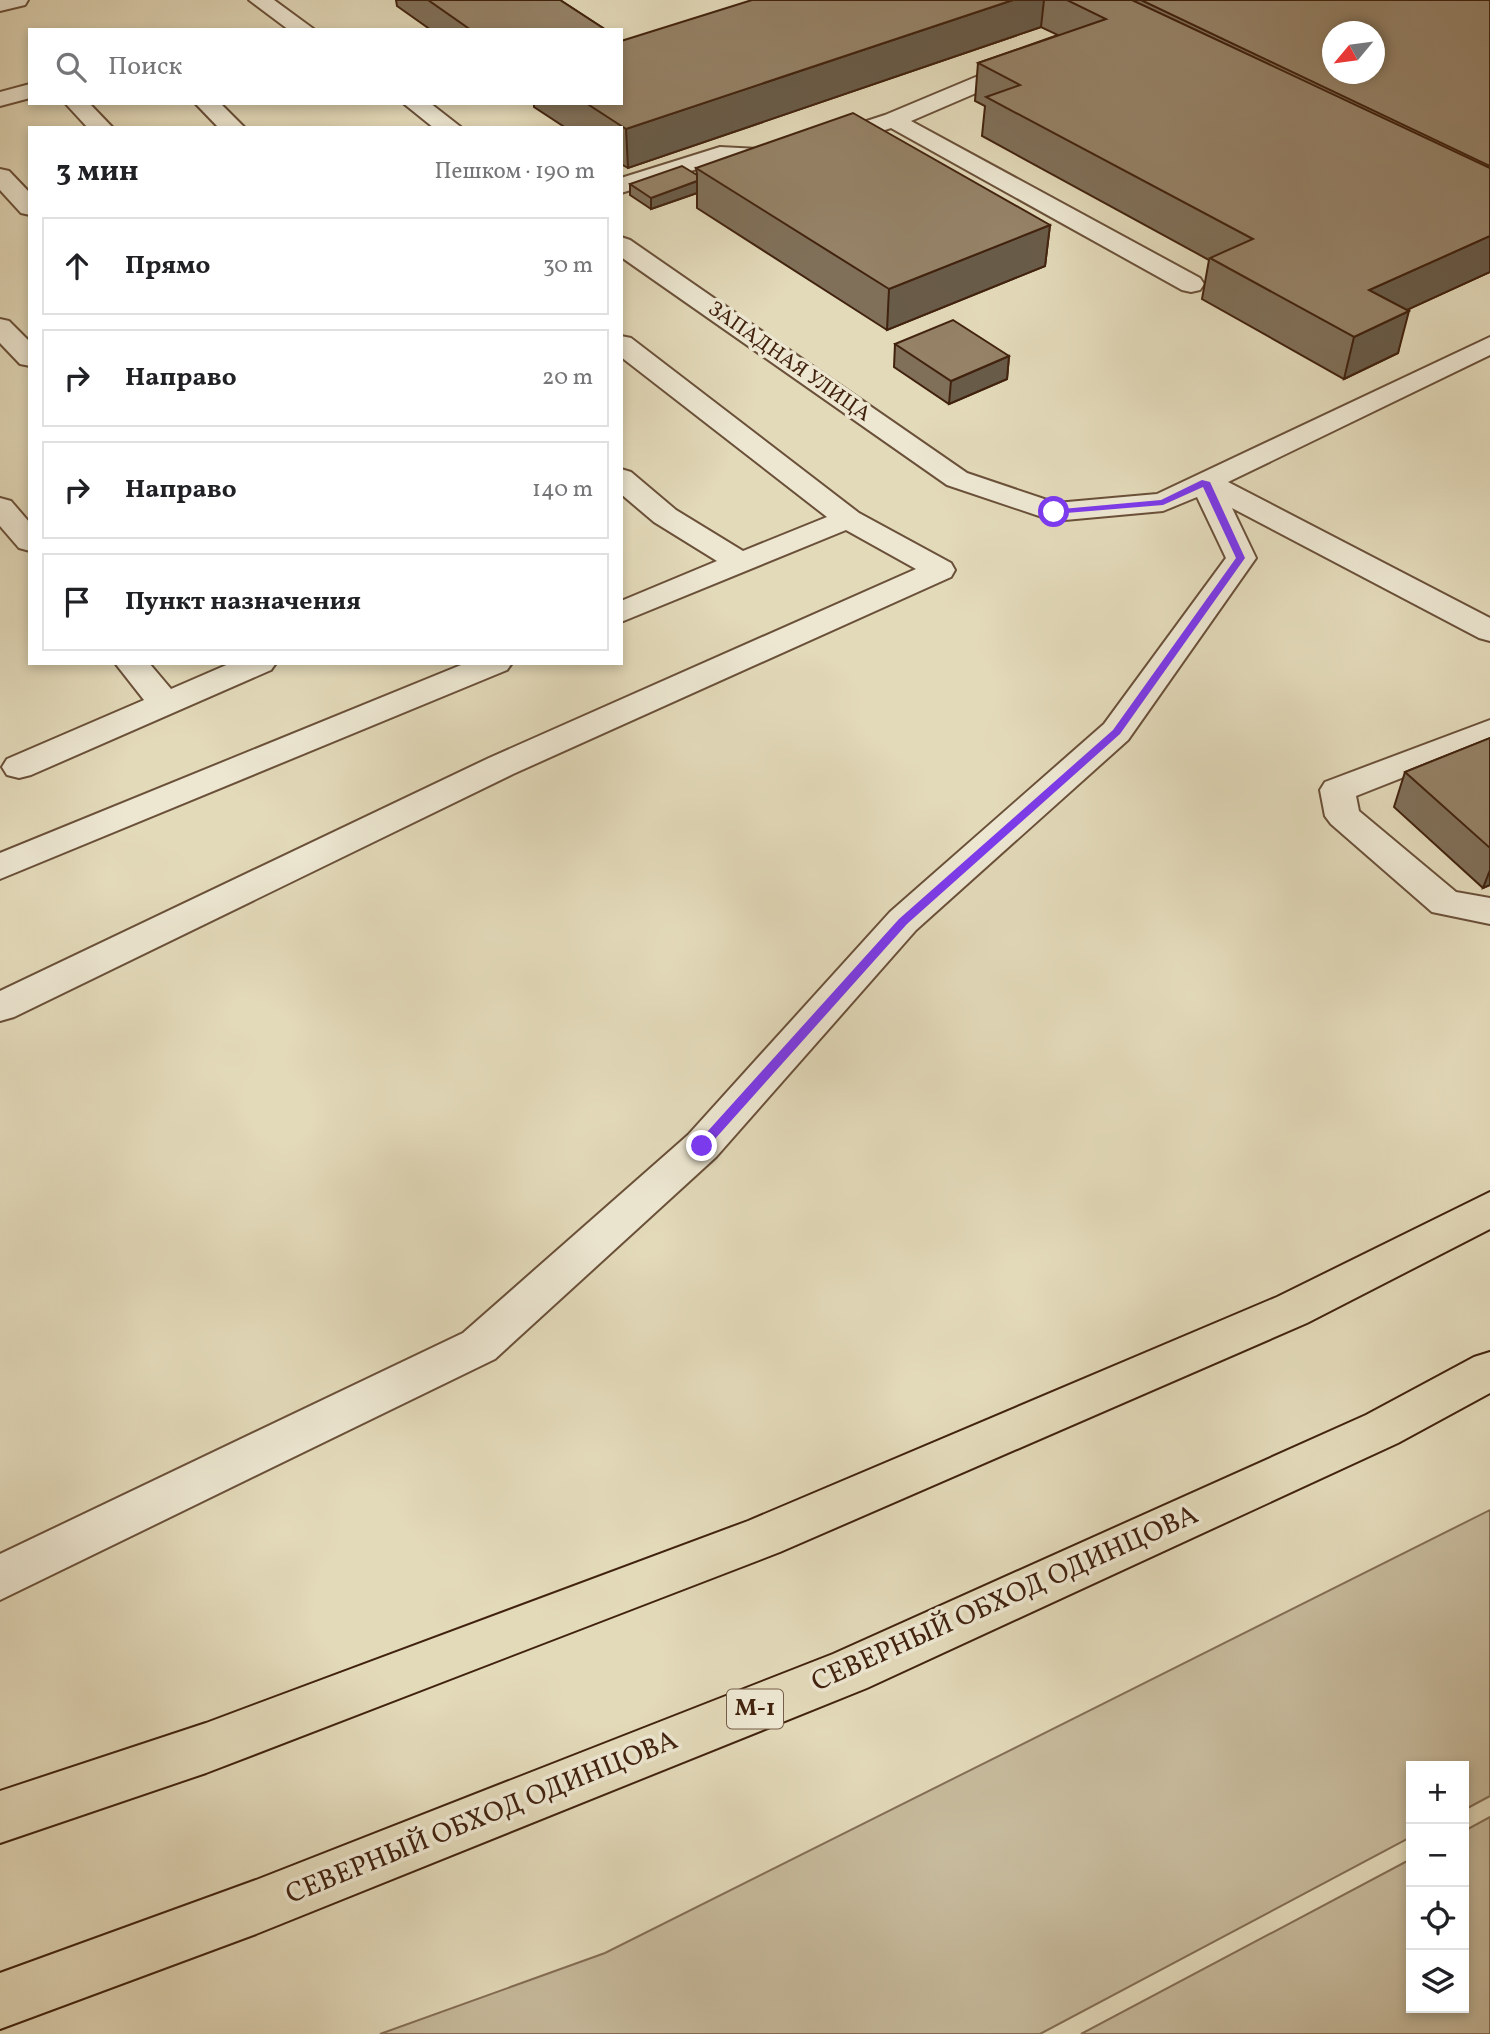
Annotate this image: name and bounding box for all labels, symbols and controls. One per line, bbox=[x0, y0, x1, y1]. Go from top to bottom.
north arrow bbox=[1322, 21, 1385, 84]
search box bbox=[28, 28, 623, 105]
icon: search bbox=[52, 48, 90, 86]
text: Поиск bbox=[108, 49, 182, 85]
text: 3 мин bbox=[56, 151, 139, 193]
text: Пешком · 190 m bbox=[435, 156, 595, 188]
icon: ahead bbox=[58, 247, 96, 285]
text: Прямо bbox=[125, 248, 210, 284]
text: 30 m bbox=[543, 250, 593, 282]
street label: ЗАПАДНАЯ УЛИЦА bbox=[702, 295, 876, 429]
icon: right bbox=[58, 359, 96, 397]
text: Направо bbox=[125, 360, 237, 396]
text: 20 m bbox=[542, 362, 593, 394]
icon: right bbox=[58, 471, 96, 509]
text: Направо bbox=[125, 472, 237, 508]
text: 140 m bbox=[532, 474, 593, 506]
route start bbox=[1038, 496, 1069, 527]
icon: arrive bbox=[58, 583, 96, 621]
text: Пункт назначения bbox=[125, 584, 361, 620]
route end bbox=[686, 1130, 717, 1161]
street label: СЕВЕРНЫЙ ОБХОД ОДИНЦОВА bbox=[805, 1496, 1205, 1702]
road number: М-1 bbox=[727, 1690, 783, 1728]
street label: СЕВЕРНЫЙ ОБХОД ОДИНЦОВА bbox=[280, 1721, 684, 1915]
map controls bbox=[1406, 1761, 1469, 2013]
button: + bbox=[1406, 1761, 1469, 1824]
button: − bbox=[1406, 1824, 1469, 1887]
button: locate bbox=[1406, 1887, 1469, 1950]
button: layers bbox=[1406, 1950, 1469, 2013]

